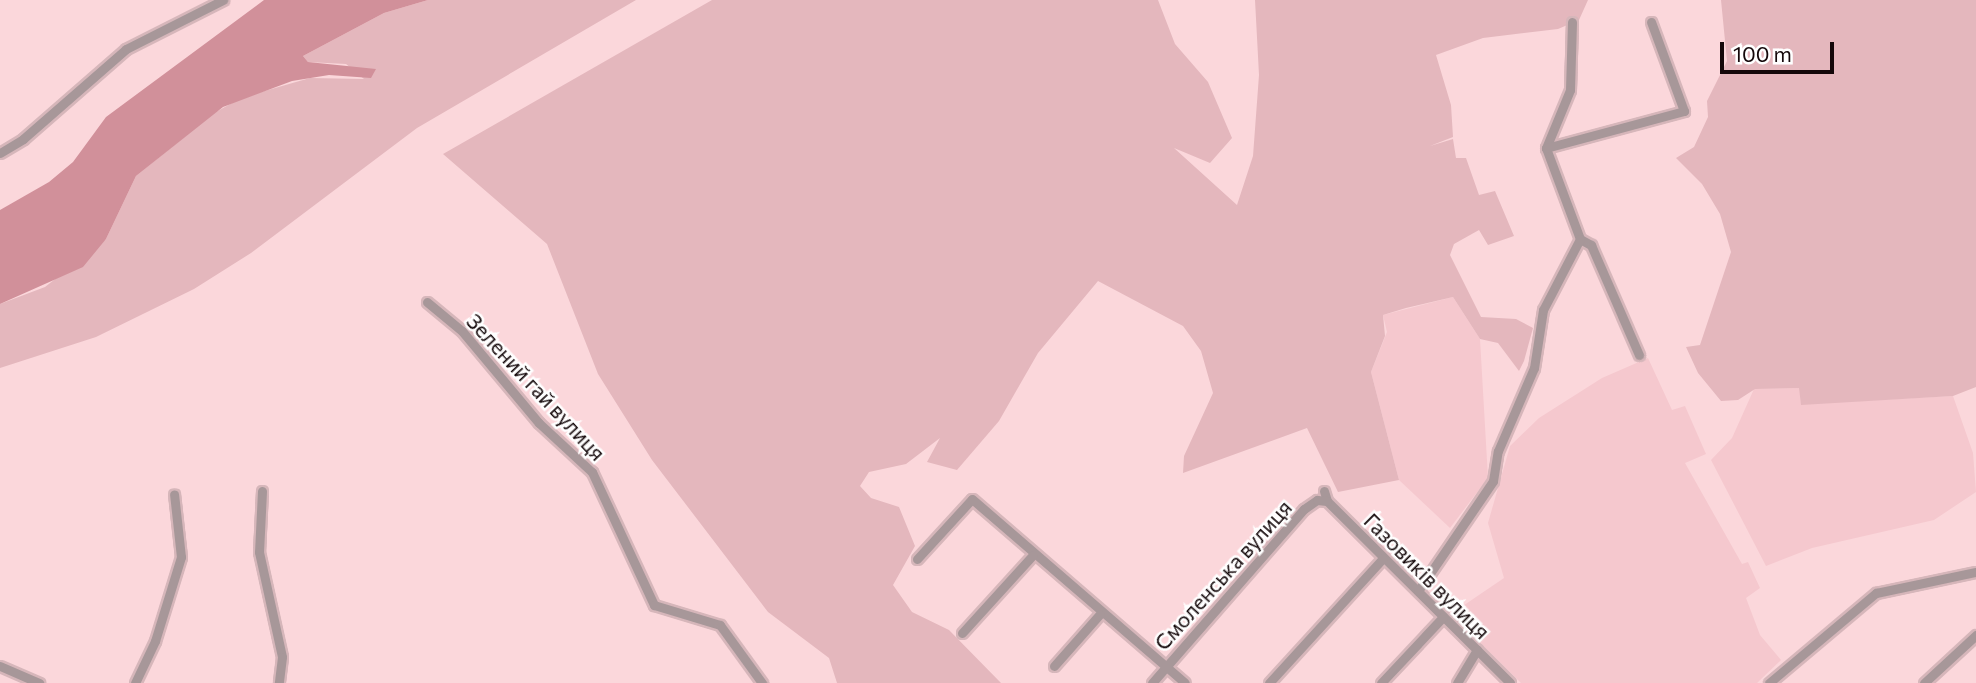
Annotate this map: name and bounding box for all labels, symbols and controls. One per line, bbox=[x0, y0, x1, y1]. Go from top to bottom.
scale bar bbox=[1724, 28, 1838, 72]
text: 100 m bbox=[1733, 41, 1792, 66]
street label: Зелений гай вулиця bbox=[462, 308, 610, 466]
street label: Смоленська вулиця bbox=[1149, 495, 1297, 655]
street label: Газовиків вулиця bbox=[1359, 508, 1495, 644]

